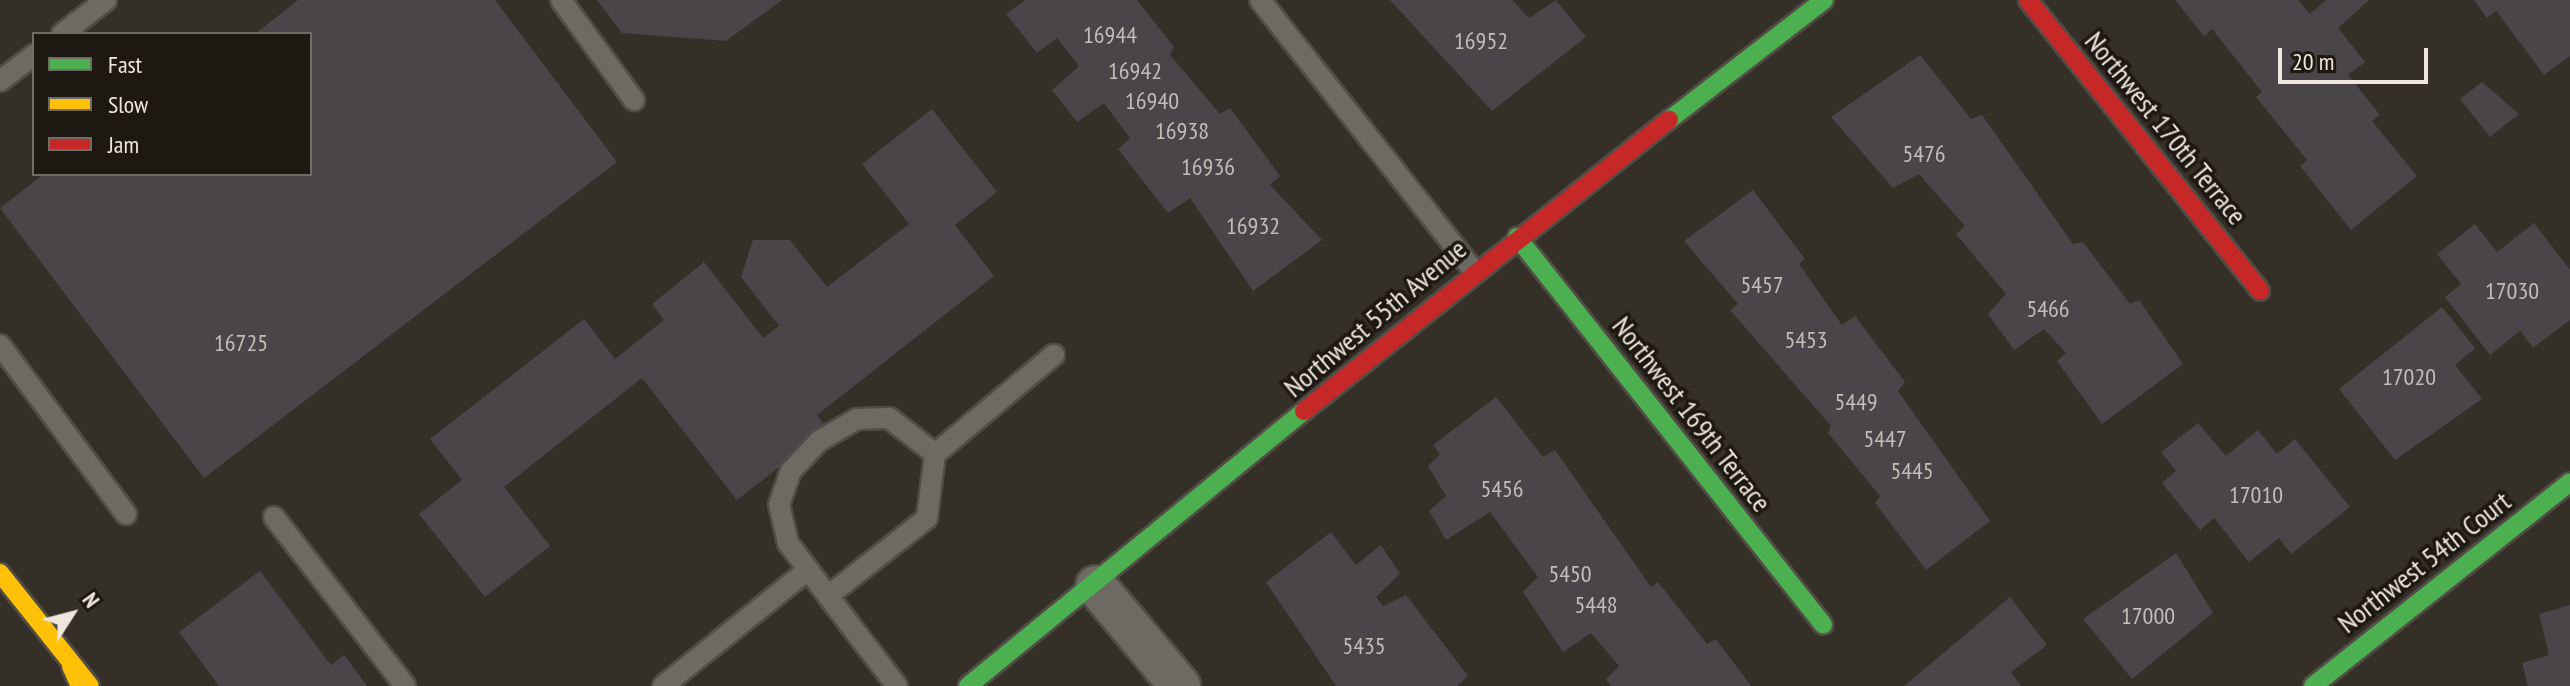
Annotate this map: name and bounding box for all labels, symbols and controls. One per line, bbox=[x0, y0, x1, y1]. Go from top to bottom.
house number: 16944 bbox=[1083, 21, 1137, 49]
street label: Northwest 170th Terrace bbox=[2078, 25, 2254, 231]
house number: 16952 bbox=[1454, 27, 1508, 55]
legend bbox=[32, 32, 312, 176]
scale bar bbox=[2282, 32, 2432, 82]
text: 20 m bbox=[2292, 46, 2334, 77]
text: Fast bbox=[108, 49, 142, 80]
house number: 16942 bbox=[1108, 57, 1162, 85]
house number: 16940 bbox=[1125, 87, 1179, 115]
text: Slow bbox=[108, 89, 148, 120]
house number: 16938 bbox=[1155, 117, 1209, 145]
text: Jam bbox=[108, 129, 139, 160]
house number: 5476 bbox=[1902, 140, 1946, 168]
house number: 16936 bbox=[1181, 153, 1235, 181]
house number: 16932 bbox=[1226, 212, 1280, 240]
street label: Northwest 55th Avenue bbox=[1277, 232, 1473, 404]
house number: 5457 bbox=[1740, 271, 1784, 299]
house number: 17030 bbox=[2485, 277, 2539, 305]
house number: 5466 bbox=[2026, 295, 2070, 323]
street label: Northwest 169th Terrace bbox=[1605, 309, 1779, 519]
house number: 5453 bbox=[1784, 326, 1828, 354]
house number: 16725 bbox=[214, 329, 268, 357]
house number: 17020 bbox=[2382, 363, 2436, 391]
house number: 5449 bbox=[1834, 388, 1878, 416]
house number: 5447 bbox=[1863, 425, 1907, 453]
house number: 5445 bbox=[1890, 457, 1934, 485]
house number: 5456 bbox=[1480, 475, 1524, 503]
house number: 17010 bbox=[2229, 481, 2283, 509]
street label: Northwest 54th Court bbox=[2331, 484, 2517, 640]
house number: 5450 bbox=[1548, 560, 1592, 588]
north arrow bbox=[32, 574, 112, 654]
text: N bbox=[77, 587, 106, 613]
house number: 5448 bbox=[1574, 591, 1618, 619]
house number: 17000 bbox=[2121, 602, 2175, 630]
house number: 5435 bbox=[1342, 632, 1386, 660]

